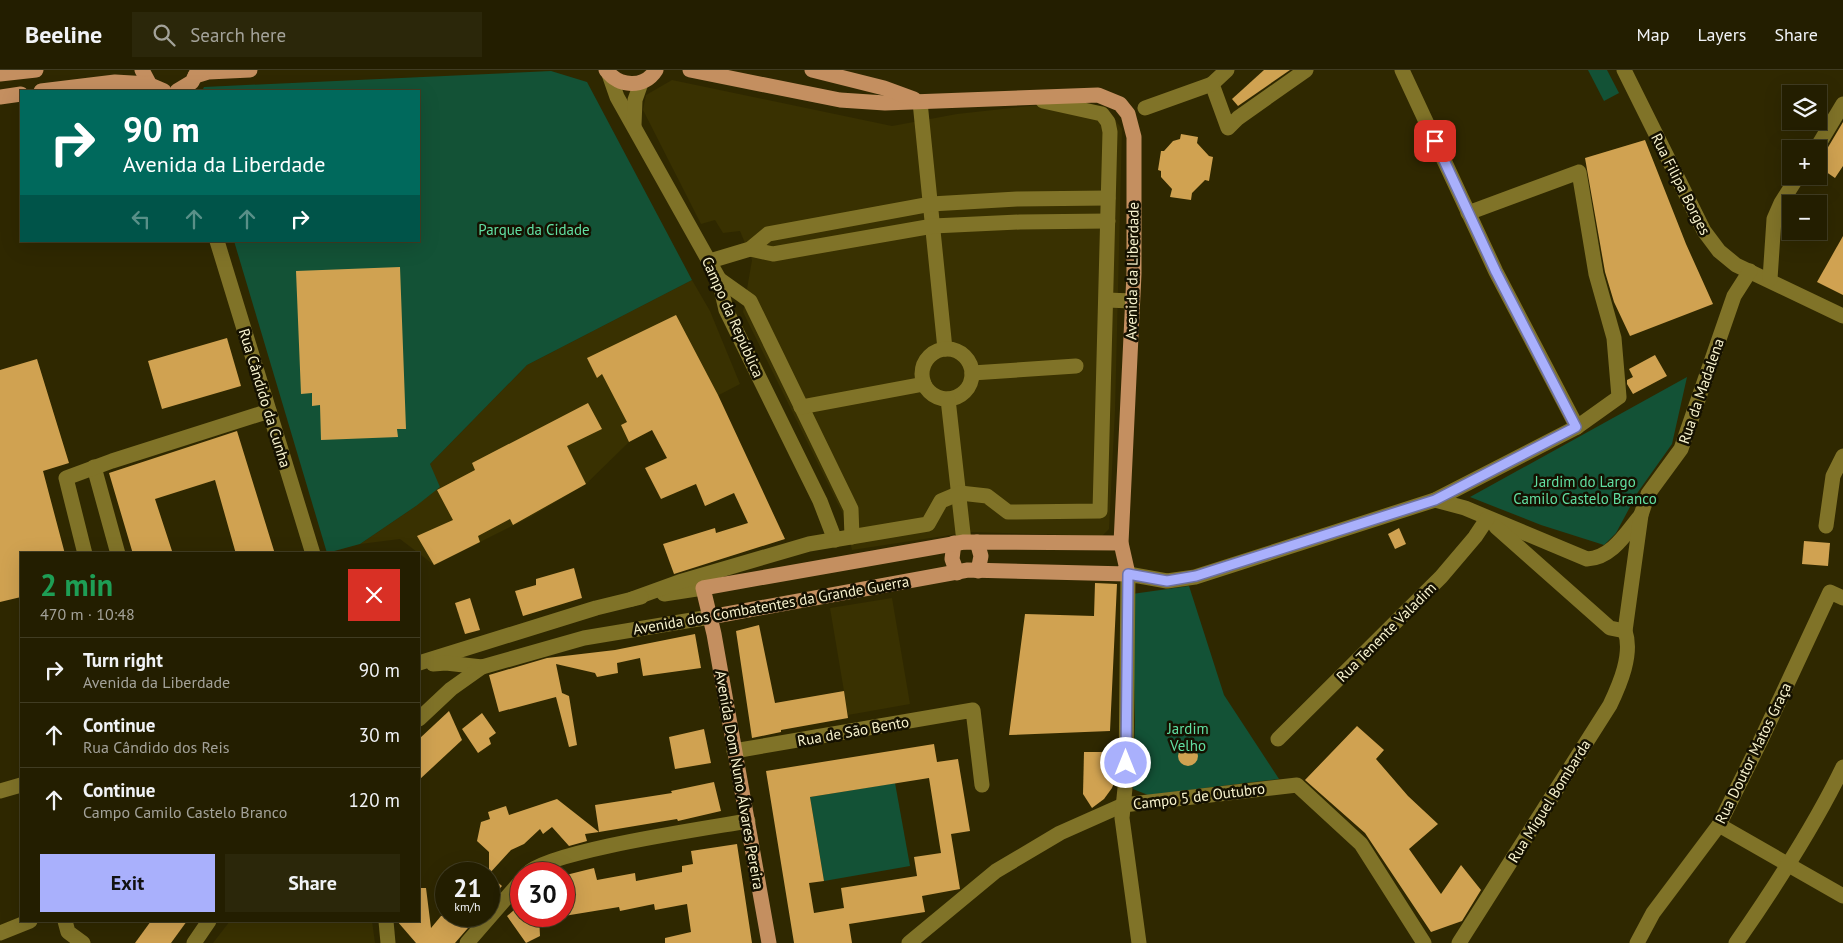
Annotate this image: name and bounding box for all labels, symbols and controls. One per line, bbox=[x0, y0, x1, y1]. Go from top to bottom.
search box bbox=[132, 12, 482, 57]
text: Beeline bbox=[25, 19, 102, 50]
icon: search bbox=[150, 21, 178, 49]
text: Search here bbox=[190, 23, 286, 47]
text: Map bbox=[1637, 23, 1669, 46]
text: Layers bbox=[1697, 23, 1746, 46]
text: Share bbox=[1774, 23, 1818, 46]
map controls bbox=[1782, 85, 1827, 240]
button: layers bbox=[1782, 85, 1827, 130]
text: 90 m bbox=[123, 106, 200, 152]
icon: right bbox=[40, 110, 105, 175]
pin bbox=[1414, 120, 1456, 162]
icon: arrive bbox=[1421, 127, 1449, 155]
street label: Rua Filipa Borges bbox=[1647, 130, 1715, 238]
button: + bbox=[1782, 140, 1827, 185]
text: Avenida da Liberdade bbox=[123, 150, 325, 178]
button: − bbox=[1782, 195, 1827, 240]
street label: Avenida da Liberdade bbox=[1121, 202, 1143, 340]
icon: left bbox=[127, 205, 155, 233]
icon: ahead bbox=[180, 205, 208, 233]
icon: ahead bbox=[233, 205, 261, 233]
icon: right bbox=[286, 205, 314, 233]
park label: Parque da Cidade bbox=[478, 220, 590, 239]
street label: Campo da República bbox=[698, 254, 768, 380]
street label: Rua Cândido da Cunha bbox=[235, 326, 295, 470]
street label: Rua da Madalena bbox=[1674, 336, 1728, 446]
park label: Jardim do Largo Camilo Castelo Branco bbox=[1513, 472, 1657, 508]
text: 2 min bbox=[40, 565, 113, 604]
button: close bbox=[348, 569, 400, 621]
street label: Avenida dos Combatentes da Grande Guerra bbox=[631, 571, 911, 639]
street label: Rua Tenente Valadim bbox=[1332, 578, 1440, 686]
text: 470 m · 10:48 bbox=[40, 604, 135, 624]
text: Turn right bbox=[83, 648, 163, 672]
icon: right bbox=[40, 656, 68, 684]
text: 90 m bbox=[359, 658, 400, 682]
street label: Avenida Dom Nuno Álvares Pereira bbox=[711, 669, 769, 891]
text: Avenida da Liberdade bbox=[83, 672, 230, 692]
street label: Rua Doutor Matos Graça bbox=[1711, 679, 1795, 827]
street label: Rua de São Bento bbox=[796, 712, 910, 750]
text: Continue bbox=[83, 713, 155, 737]
park label: Jardim Velho bbox=[1166, 719, 1209, 755]
icon: ahead bbox=[40, 721, 68, 749]
text: 30 m bbox=[359, 723, 400, 747]
position arrow bbox=[1099, 736, 1151, 788]
street label: Rua Miguel Bombarda bbox=[1503, 736, 1595, 866]
text: Rua Cândido dos Reis bbox=[83, 737, 229, 757]
text: Continue bbox=[83, 778, 155, 802]
street label: Campo 5 de Outubro bbox=[1132, 778, 1266, 814]
icon: ahead bbox=[40, 786, 68, 814]
text: 120 m bbox=[348, 788, 400, 812]
text: Campo Camilo Castelo Branco bbox=[83, 802, 287, 822]
button: Exit bbox=[40, 854, 215, 912]
button: Share bbox=[225, 854, 400, 912]
speed limit sign: 30 bbox=[510, 862, 575, 927]
text: 21 bbox=[453, 872, 482, 904]
text: km/h bbox=[454, 899, 481, 914]

